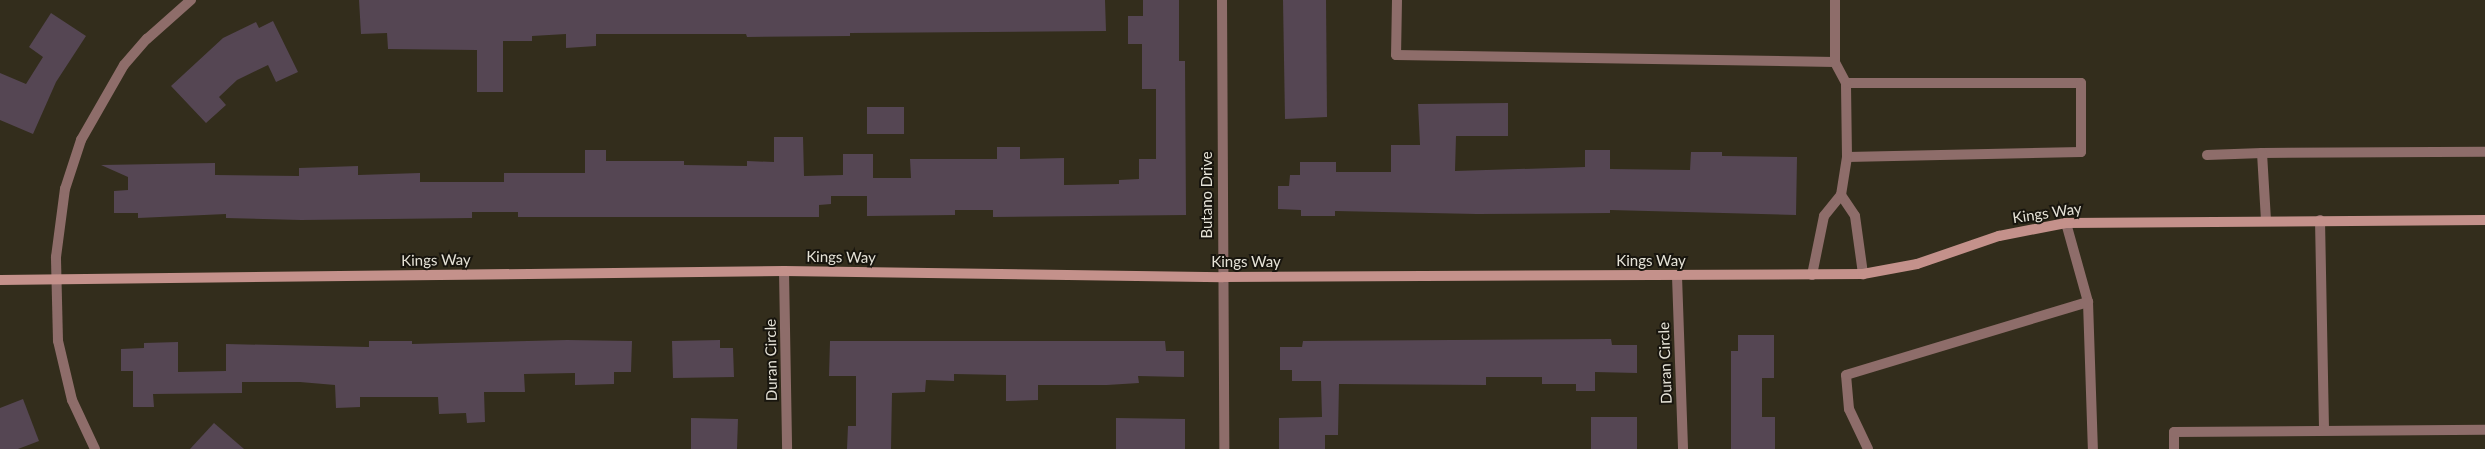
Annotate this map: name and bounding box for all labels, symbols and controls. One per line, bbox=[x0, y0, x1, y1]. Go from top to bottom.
street label: Butano Drive bbox=[1198, 151, 1216, 239]
street label: Kings Way bbox=[2011, 199, 2083, 227]
street label: Kings Way bbox=[806, 247, 876, 267]
street label: Kings Way bbox=[401, 250, 471, 270]
street label: Kings Way bbox=[1616, 252, 1686, 270]
street label: Kings Way bbox=[1211, 253, 1281, 271]
street label: Duran Circle bbox=[761, 319, 781, 401]
street label: Duran Circle bbox=[1655, 322, 1675, 404]

